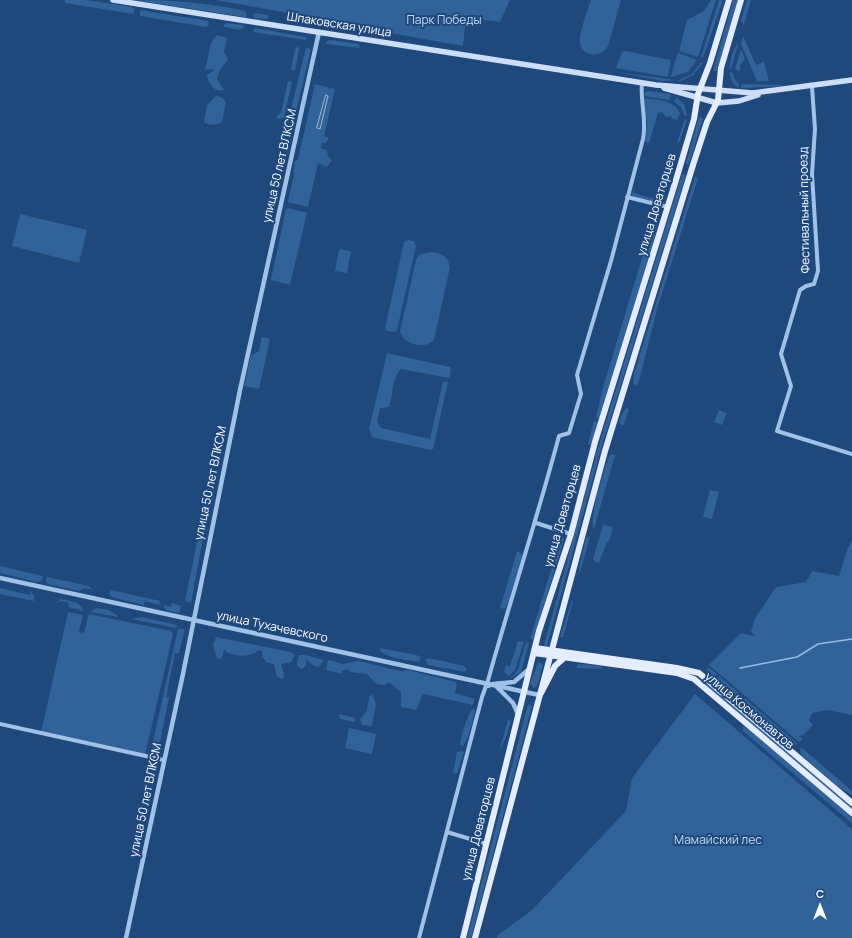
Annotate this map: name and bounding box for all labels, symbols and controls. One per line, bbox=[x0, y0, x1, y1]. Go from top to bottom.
street label: Шпаковская улица bbox=[286, 10, 392, 40]
park label: Парк Победы bbox=[406, 14, 482, 28]
street label: улица 50 лет ВЛКСМ bbox=[260, 108, 300, 224]
street label: Фестивальный проезд bbox=[797, 147, 813, 273]
street label: улица Доваторцев bbox=[635, 152, 679, 258]
street label: улица 50 лет ВЛКСМ bbox=[192, 425, 230, 541]
street label: улица Доваторцев bbox=[541, 463, 585, 569]
street label: улица Тухачевского bbox=[215, 608, 329, 646]
street label: улица Космонавтов bbox=[702, 670, 796, 752]
street label: улица 50 лет ВЛКСМ bbox=[127, 742, 165, 858]
street label: улица Доваторцев bbox=[459, 776, 499, 882]
park label: Мамайский лес bbox=[674, 834, 762, 848]
north arrow bbox=[800, 886, 840, 926]
text: С bbox=[816, 886, 824, 901]

